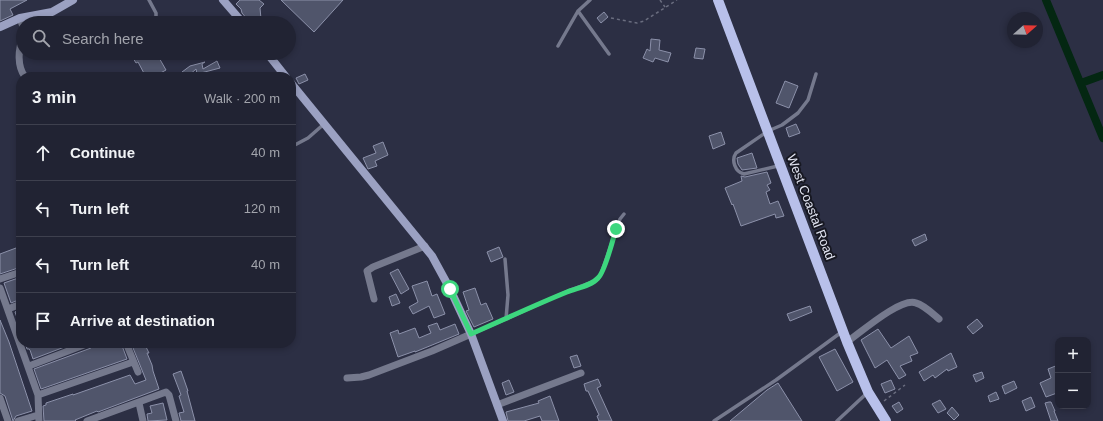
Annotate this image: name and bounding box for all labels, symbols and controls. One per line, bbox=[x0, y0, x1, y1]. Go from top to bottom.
north arrow bbox=[1007, 12, 1043, 48]
search box bbox=[16, 16, 296, 60]
icon: search bbox=[30, 27, 52, 49]
text: Search here bbox=[62, 30, 144, 47]
text: 3 min bbox=[32, 88, 76, 107]
text: Walk · 200 m bbox=[204, 91, 280, 106]
icon: ahead bbox=[32, 142, 54, 164]
text: Continue bbox=[70, 144, 135, 161]
text: 40 m bbox=[251, 145, 280, 160]
street label: West Coastal Road bbox=[784, 152, 838, 262]
icon: left bbox=[32, 198, 54, 220]
text: Turn left bbox=[70, 200, 129, 217]
text: 120 m bbox=[244, 201, 280, 216]
route end bbox=[607, 220, 625, 238]
icon: left bbox=[32, 254, 54, 276]
text: Turn left bbox=[70, 256, 129, 273]
text: 40 m bbox=[251, 257, 280, 272]
route start bbox=[441, 280, 459, 298]
icon: arrive bbox=[32, 310, 54, 332]
text: Arrive at destination bbox=[70, 312, 215, 329]
map controls bbox=[1055, 337, 1091, 409]
button: + bbox=[1055, 337, 1091, 373]
button: − bbox=[1055, 373, 1091, 409]

